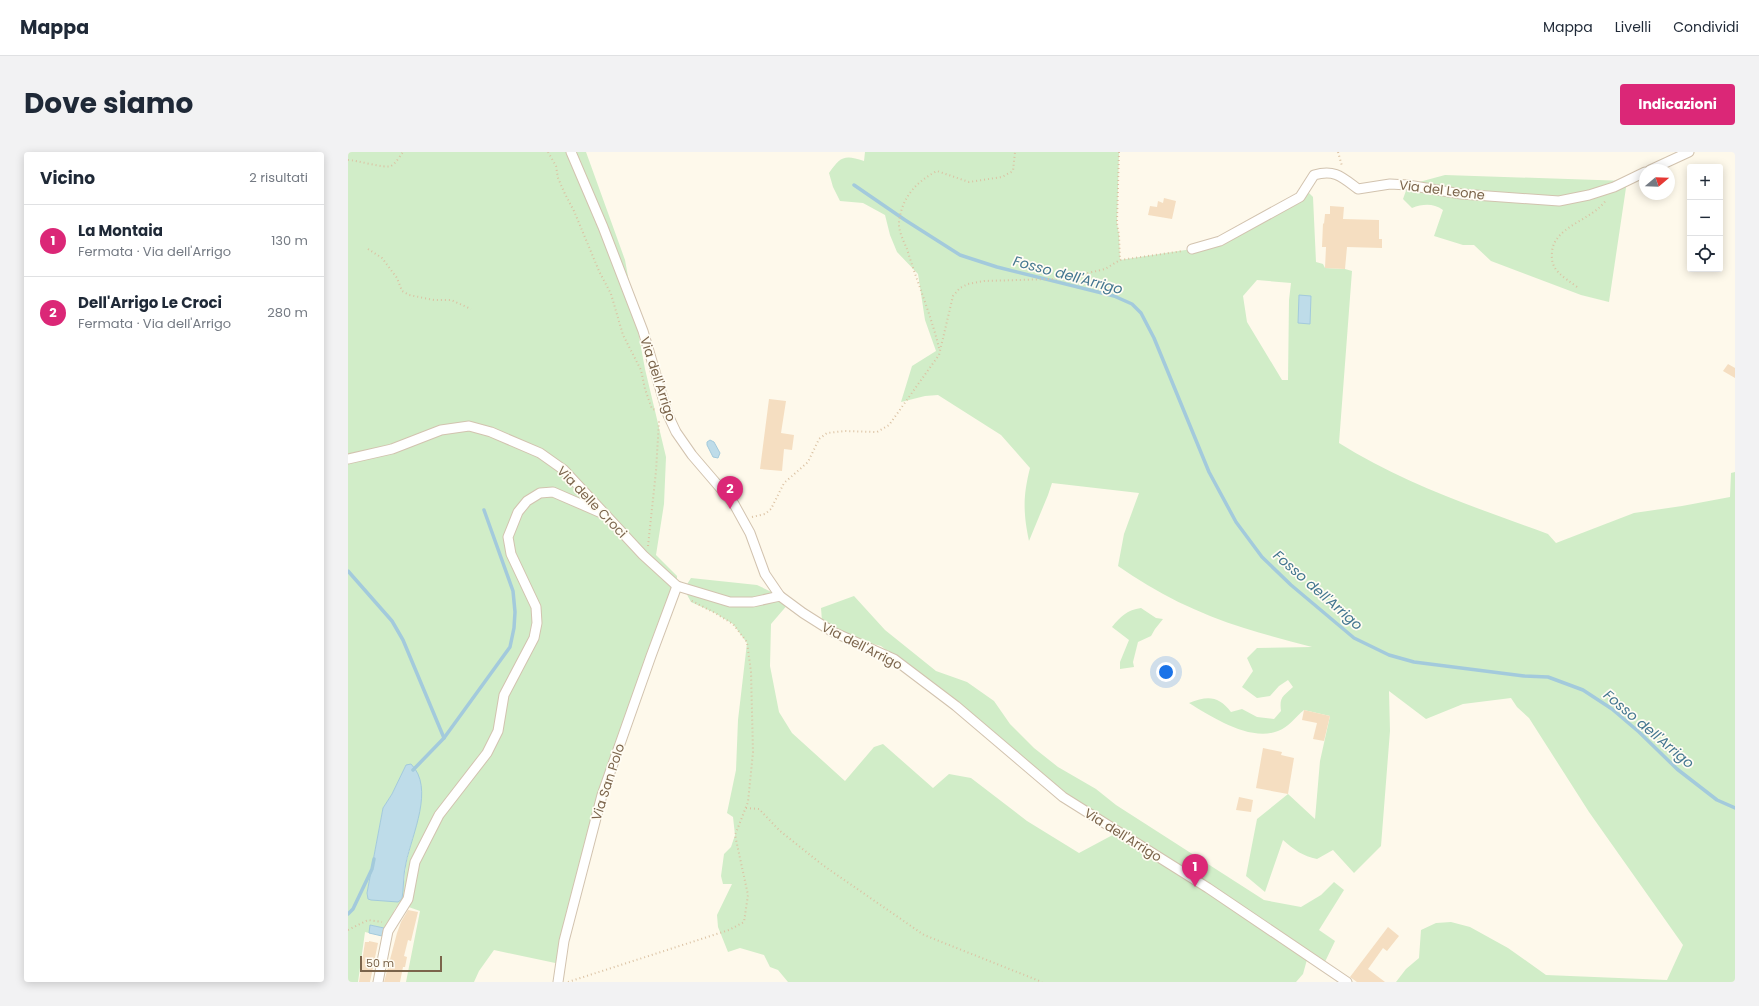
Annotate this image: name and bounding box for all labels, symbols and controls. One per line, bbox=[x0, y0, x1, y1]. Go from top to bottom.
text: Mappa bbox=[20, 14, 89, 41]
text: Mappa bbox=[1543, 17, 1593, 37]
text: Livelli bbox=[1615, 17, 1651, 37]
text: Condividi bbox=[1673, 17, 1739, 37]
text: Dove siamo bbox=[24, 84, 193, 123]
button: Indicazioni bbox=[1620, 84, 1735, 125]
north arrow bbox=[1639, 164, 1675, 200]
map controls bbox=[1687, 164, 1723, 272]
button: + bbox=[1687, 164, 1723, 200]
text: Vicino bbox=[40, 166, 95, 190]
text: 2 risultati bbox=[249, 168, 308, 187]
street label: Via del Leone bbox=[1398, 175, 1486, 205]
button: − bbox=[1687, 200, 1723, 236]
text: La Montaia bbox=[78, 220, 163, 241]
text: 1 bbox=[51, 231, 55, 250]
text: 130 m bbox=[271, 231, 308, 250]
button: locate bbox=[1687, 236, 1723, 272]
text: Fermata · Via dell'Arrigo bbox=[78, 242, 231, 261]
water label: Fosso dell'Arrigo bbox=[1011, 251, 1125, 299]
text: Dell'Arrigo Le Croci bbox=[78, 292, 222, 313]
text: 2 bbox=[49, 303, 57, 322]
text: 280 m bbox=[267, 303, 308, 322]
text: Fermata · Via dell'Arrigo bbox=[78, 314, 231, 333]
street label: Via dell'Arrigo bbox=[635, 334, 681, 424]
street label: Via delle Croci bbox=[553, 462, 631, 542]
pin: 2 bbox=[717, 476, 743, 509]
water label: Fosso dell'Arrigo bbox=[1269, 545, 1367, 635]
street label: Via dell'Arrigo bbox=[818, 617, 906, 675]
your location bbox=[1156, 662, 1176, 682]
water label: Fosso dell'Arrigo bbox=[1599, 685, 1699, 773]
street label: Via San Polo bbox=[587, 741, 629, 823]
street label: Via dell'Arrigo bbox=[1081, 804, 1165, 866]
pin: 1 bbox=[1182, 854, 1208, 887]
scale bar bbox=[360, 954, 442, 973]
text: 50 m bbox=[366, 955, 394, 971]

